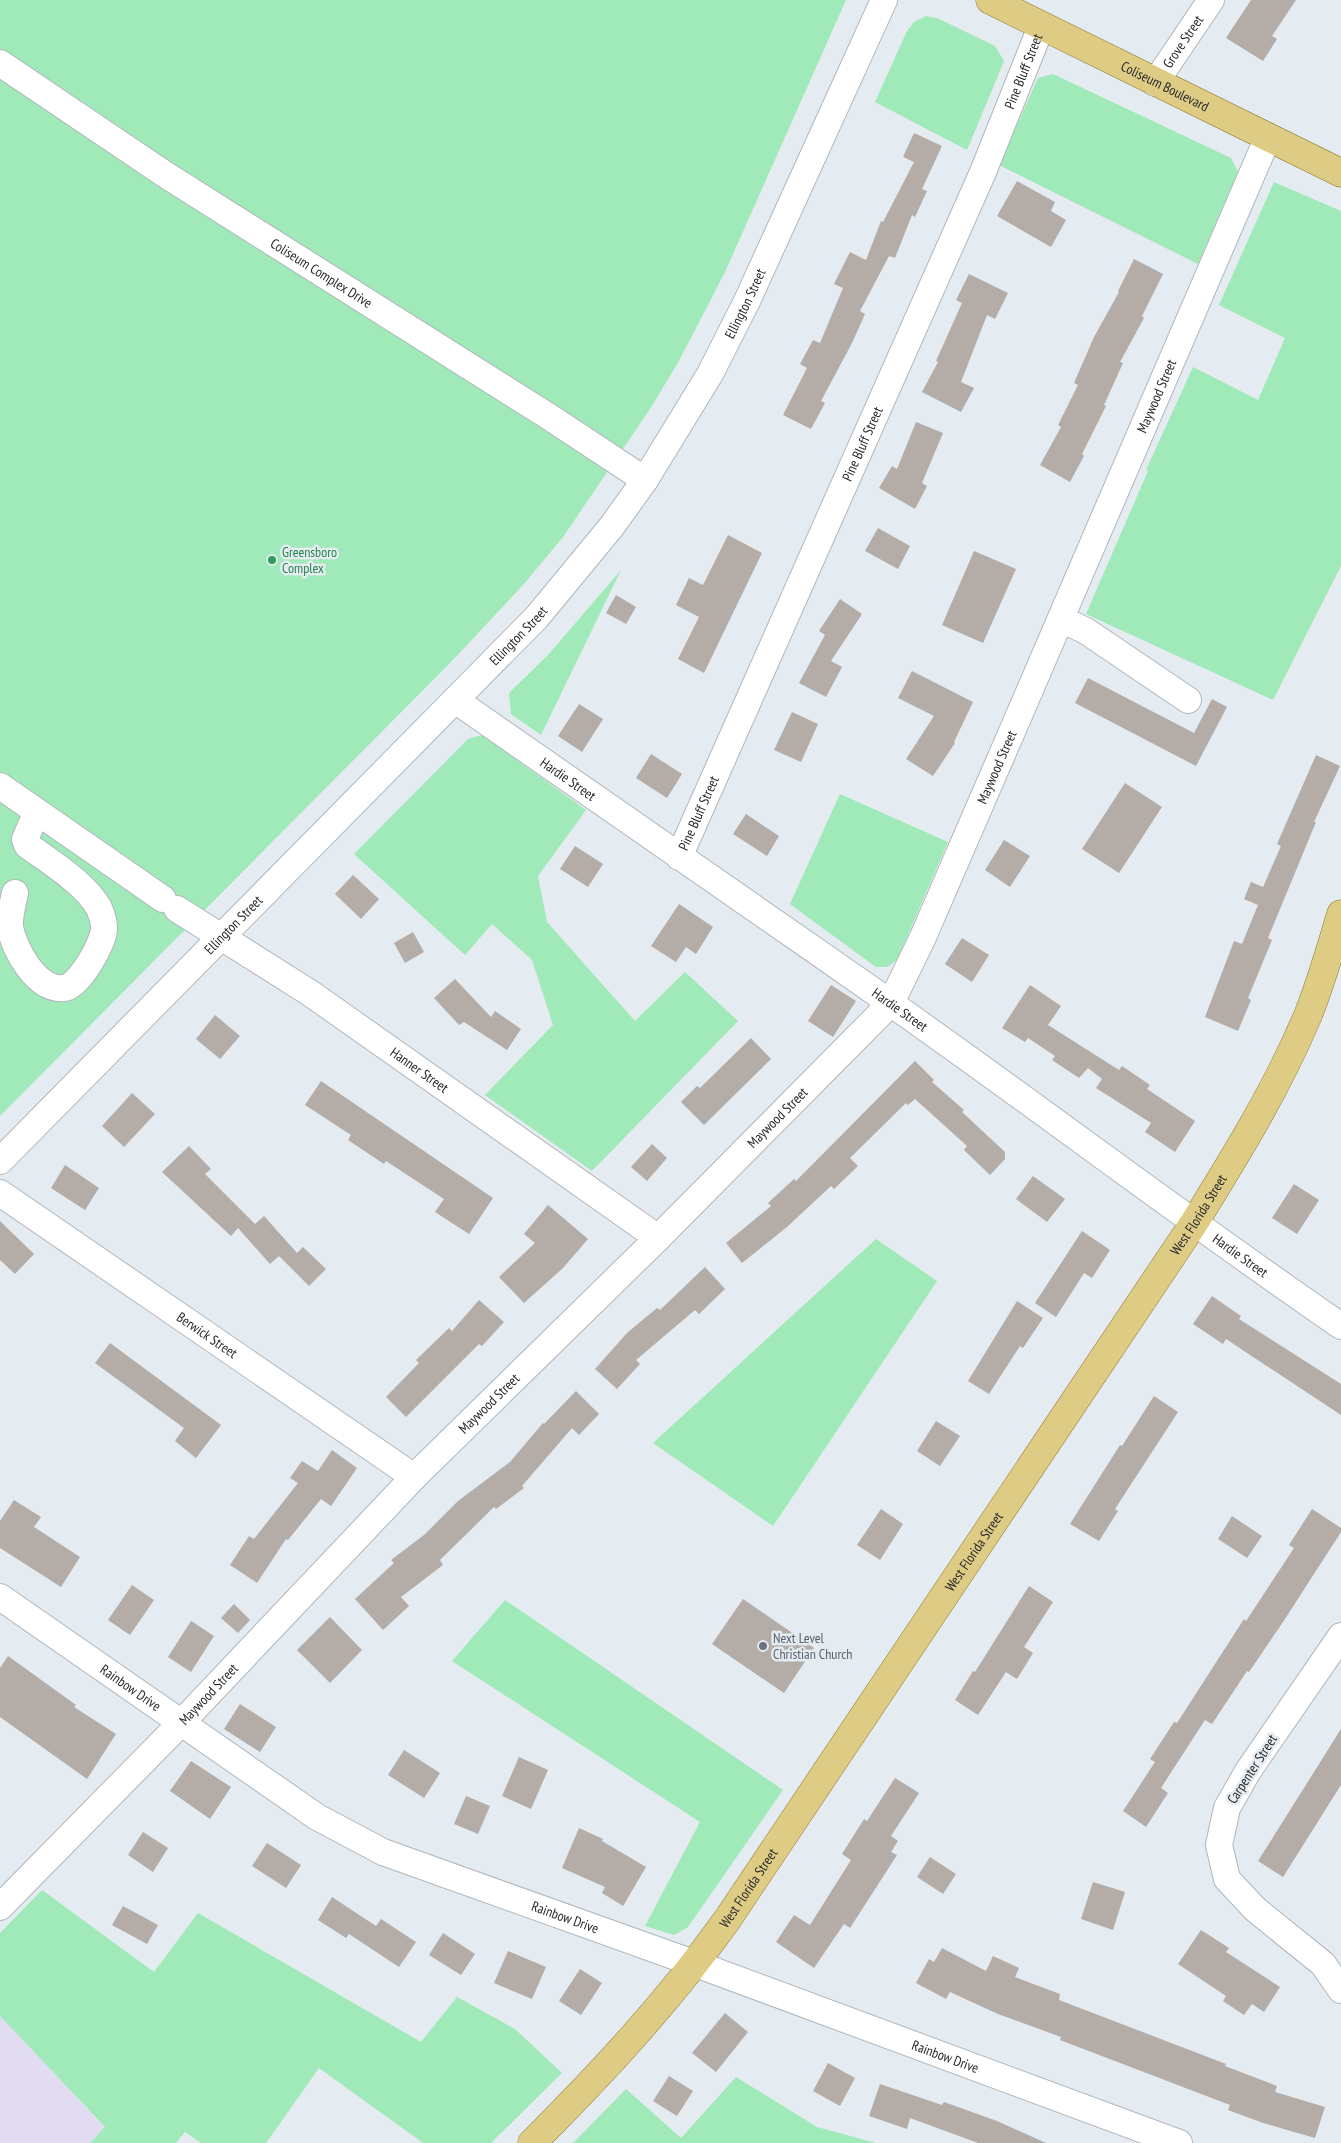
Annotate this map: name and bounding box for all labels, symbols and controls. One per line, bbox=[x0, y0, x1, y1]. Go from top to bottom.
street label: Grove Street bbox=[1159, 12, 1207, 71]
street label: Pine Bluff Street bbox=[1000, 31, 1046, 111]
street label: Coliseum Boulevard bbox=[1118, 57, 1212, 115]
street label: Coliseum Complex Drive bbox=[267, 234, 376, 312]
street label: Ellington Street bbox=[720, 265, 770, 342]
street label: Maywood Street bbox=[1133, 356, 1180, 435]
street label: Pine Bluff Street bbox=[838, 404, 887, 484]
place label: Greensboro Complex bbox=[282, 543, 337, 577]
marker: Greensboro Complex bbox=[266, 554, 278, 566]
street label: Ellington Street bbox=[485, 602, 551, 669]
street label: Maywood Street bbox=[973, 727, 1020, 807]
street label: Hardie Street bbox=[537, 753, 600, 805]
street label: Pine Bluff Street bbox=[674, 773, 723, 853]
street label: Ellington Street bbox=[200, 891, 266, 958]
street label: Hardie Street bbox=[869, 984, 931, 1036]
street label: Hanner Street bbox=[387, 1043, 452, 1097]
street label: Maywood Street bbox=[743, 1083, 811, 1152]
street label: West Florida Street bbox=[1166, 1171, 1231, 1258]
street label: Hardie Street bbox=[1209, 1230, 1272, 1281]
street label: Berwick Street bbox=[173, 1308, 241, 1362]
street label: Maywood Street bbox=[455, 1370, 523, 1437]
street label: West Florida Street bbox=[941, 1508, 1007, 1595]
place label: Next Level Christian Church bbox=[773, 1629, 852, 1663]
marker: Next Level Christian Church bbox=[757, 1640, 769, 1652]
street label: Maywood Street bbox=[175, 1659, 242, 1729]
street label: Rainbow Drive bbox=[97, 1660, 165, 1715]
street label: Carpenter Street bbox=[1223, 1731, 1281, 1807]
street label: West Florida Street bbox=[715, 1845, 782, 1931]
street label: Rainbow Drive bbox=[529, 1897, 601, 1938]
street label: Rainbow Drive bbox=[909, 2036, 982, 2077]

